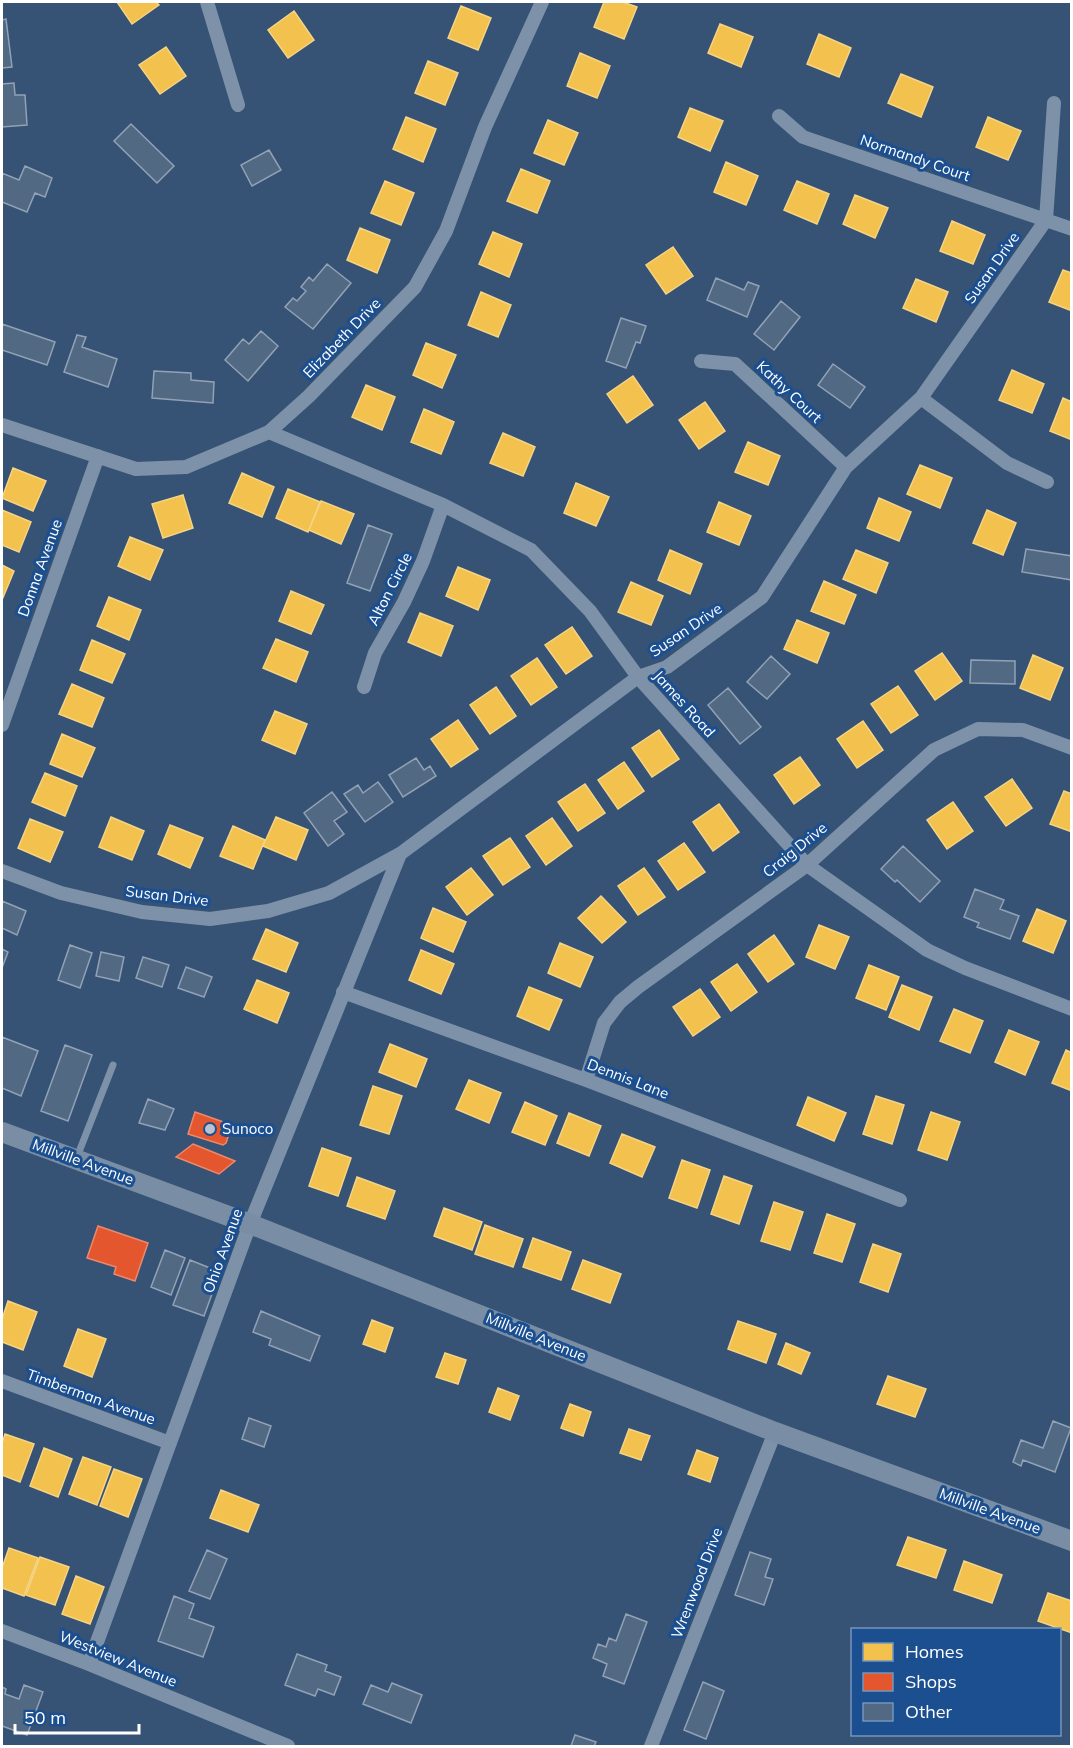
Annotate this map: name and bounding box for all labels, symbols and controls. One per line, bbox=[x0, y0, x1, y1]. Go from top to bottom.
street label: Normandy Court bbox=[858, 130, 973, 185]
street label: Susan Drive bbox=[960, 228, 1023, 307]
street label: Elizabeth Drive bbox=[299, 294, 385, 382]
street label: Kathy Court bbox=[753, 357, 826, 427]
street label: Donna Avenue bbox=[13, 516, 66, 619]
street label: Alton Circle bbox=[363, 549, 416, 628]
street label: Susan Drive bbox=[646, 598, 726, 661]
street label: James Road bbox=[649, 666, 719, 741]
street label: Craig Drive bbox=[759, 818, 831, 881]
street label: Susan Drive bbox=[125, 881, 210, 910]
street label: Dennis Lane bbox=[585, 1054, 672, 1103]
place label: Sunoco bbox=[222, 1119, 273, 1138]
marker: Sunoco bbox=[203, 1122, 217, 1136]
street label: Millville Avenue bbox=[30, 1134, 137, 1189]
street label: Ohio Avenue bbox=[198, 1206, 247, 1296]
street label: Millville Avenue bbox=[483, 1308, 589, 1365]
street label: Timberman Avenue bbox=[24, 1364, 158, 1429]
street label: Millville Avenue bbox=[937, 1483, 1044, 1538]
street label: Wrenwood Drive bbox=[667, 1525, 726, 1641]
street label: Westview Avenue bbox=[56, 1626, 180, 1691]
legend bbox=[851, 1628, 1061, 1736]
text: Homes bbox=[905, 1640, 964, 1663]
text: Shops bbox=[905, 1670, 957, 1693]
scale bar bbox=[15, 1697, 140, 1735]
text: Other bbox=[905, 1700, 953, 1723]
text: 50 m bbox=[24, 1706, 66, 1729]

